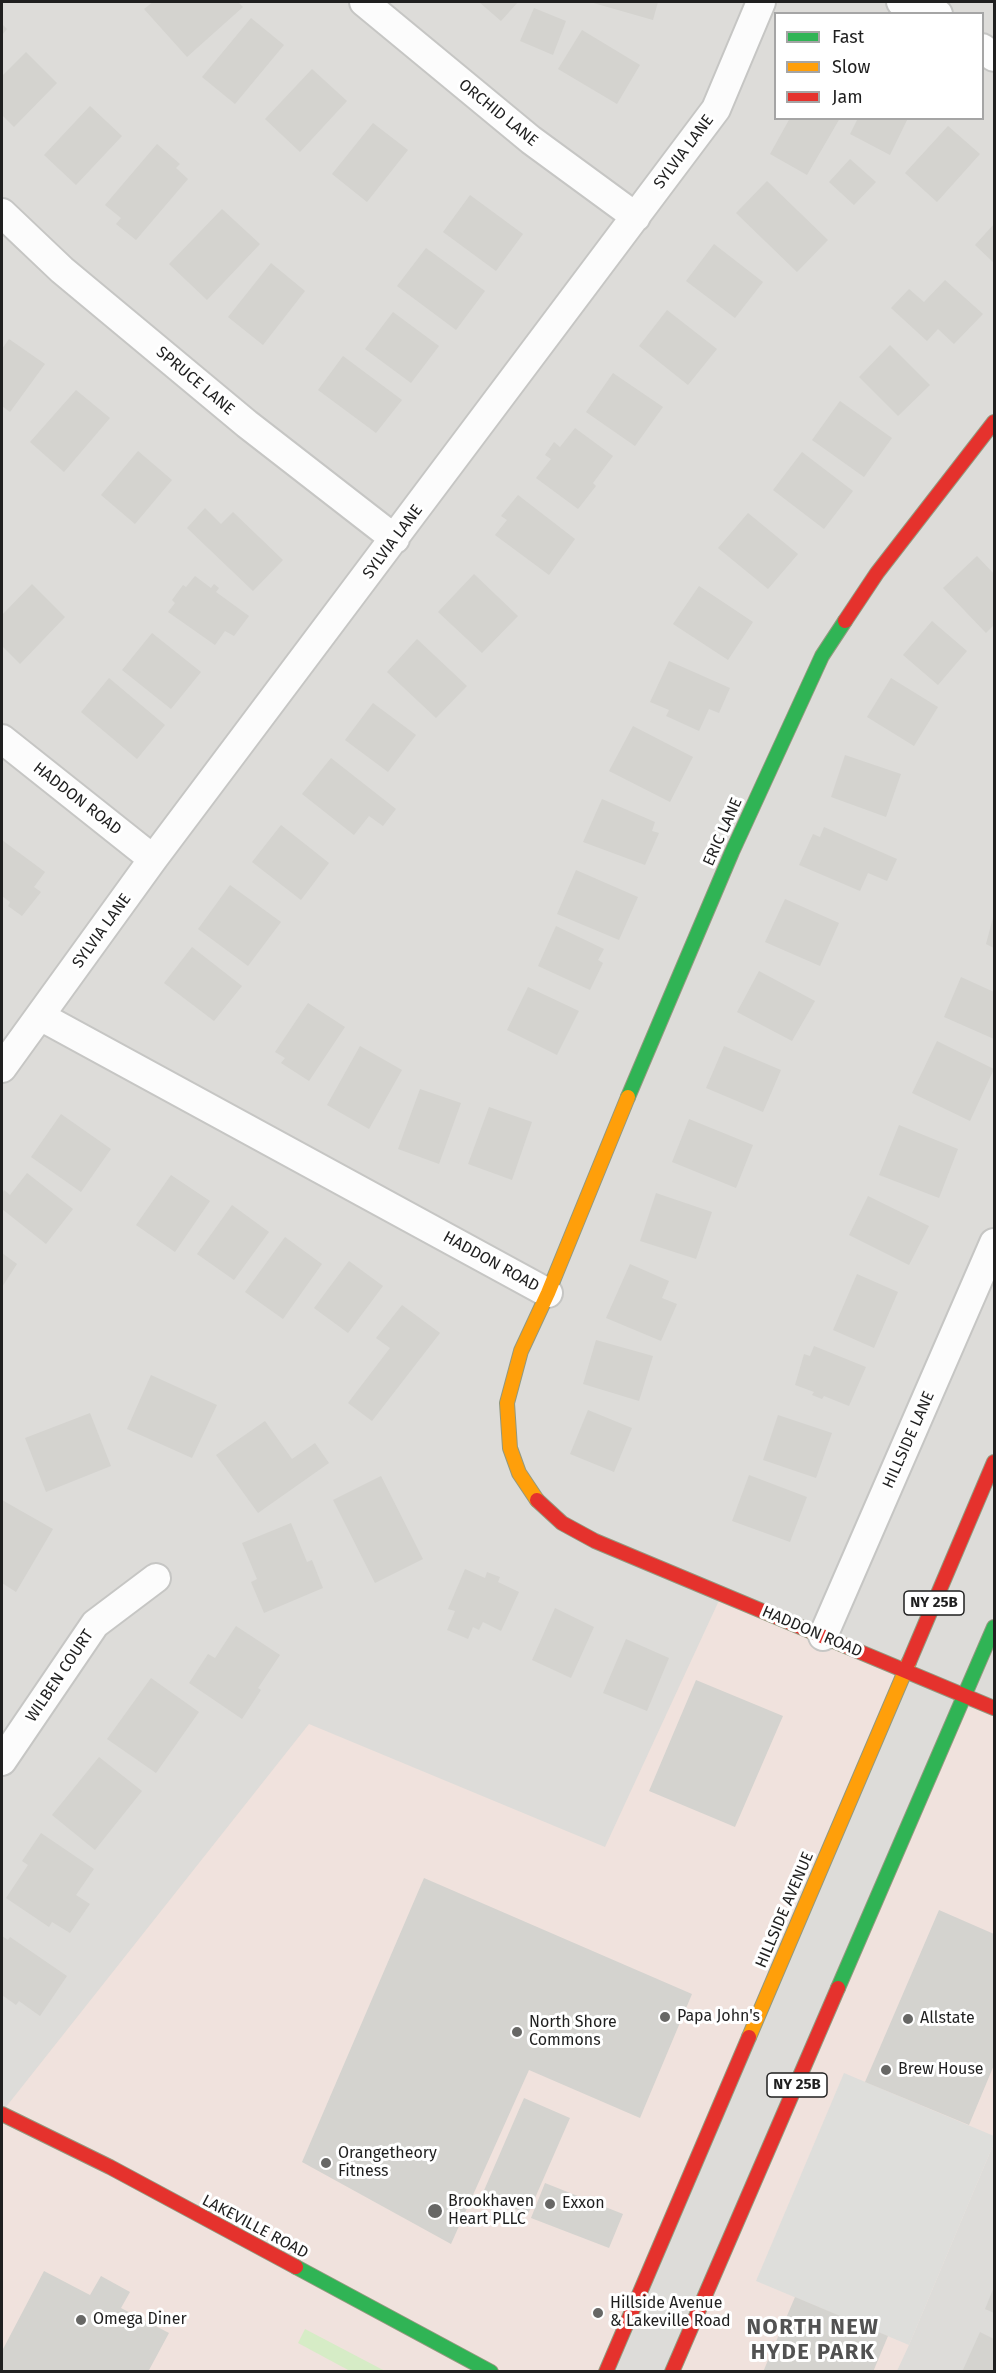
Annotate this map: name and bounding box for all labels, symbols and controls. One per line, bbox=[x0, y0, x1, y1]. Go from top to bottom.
legend bbox=[774, 12, 984, 120]
text: Fast bbox=[832, 26, 864, 48]
text: Slow bbox=[832, 56, 870, 78]
street label: ORCHID LANE bbox=[455, 75, 541, 151]
text: Jam bbox=[832, 86, 863, 108]
street label: SYLVIA LANE bbox=[650, 111, 718, 193]
street label: SPRUCE LANE bbox=[152, 343, 238, 419]
street label: SYLVIA LANE bbox=[359, 501, 427, 583]
street label: HADDON ROAD bbox=[29, 759, 125, 839]
street label: ERIC LANE bbox=[699, 795, 747, 869]
street label: SYLVIA LANE bbox=[68, 890, 136, 972]
street label: HADDON ROAD bbox=[440, 1228, 542, 1296]
street label: HILLSIDE LANE bbox=[879, 1388, 939, 1492]
road number: NY 25B bbox=[904, 1591, 964, 1615]
street label: HADDON ROAD bbox=[759, 1602, 865, 1662]
street label: WILBEN COURT bbox=[22, 1626, 98, 1726]
street label: HILLSIDE AVENUE bbox=[752, 1849, 818, 1971]
place label: Papa John's bbox=[677, 2007, 760, 2027]
place label: Allstate bbox=[920, 2009, 975, 2029]
marker: Papa John's bbox=[658, 2010, 672, 2024]
marker: Allstate bbox=[901, 2012, 915, 2026]
place label: North Shore Commons bbox=[529, 2013, 617, 2051]
marker: North Shore Commons bbox=[510, 2025, 524, 2039]
place label: Brew House bbox=[898, 2060, 984, 2080]
marker: Brew House bbox=[879, 2063, 893, 2077]
road number: NY 25B bbox=[767, 2073, 827, 2097]
place label: Orangetheory Fitness bbox=[338, 2144, 437, 2182]
marker: Orangetheory Fitness bbox=[319, 2156, 333, 2170]
street label: LAKEVILLE ROAD bbox=[199, 2191, 311, 2263]
place label: Brookhaven Heart PLLC bbox=[448, 2192, 534, 2230]
place label: Exxon bbox=[562, 2194, 605, 2214]
marker: Exxon bbox=[543, 2197, 557, 2211]
marker: Brookhaven Heart PLLC bbox=[426, 2202, 444, 2220]
place label: Hillside Avenue & Lakeville Road bbox=[610, 2294, 731, 2332]
marker: Hillside Avenue & Lakeville Road bbox=[591, 2306, 605, 2320]
place label: Omega Diner bbox=[93, 2310, 187, 2330]
marker: Omega Diner bbox=[74, 2313, 88, 2327]
district label: NORTH NEW HYDE PARK bbox=[747, 2315, 879, 2366]

